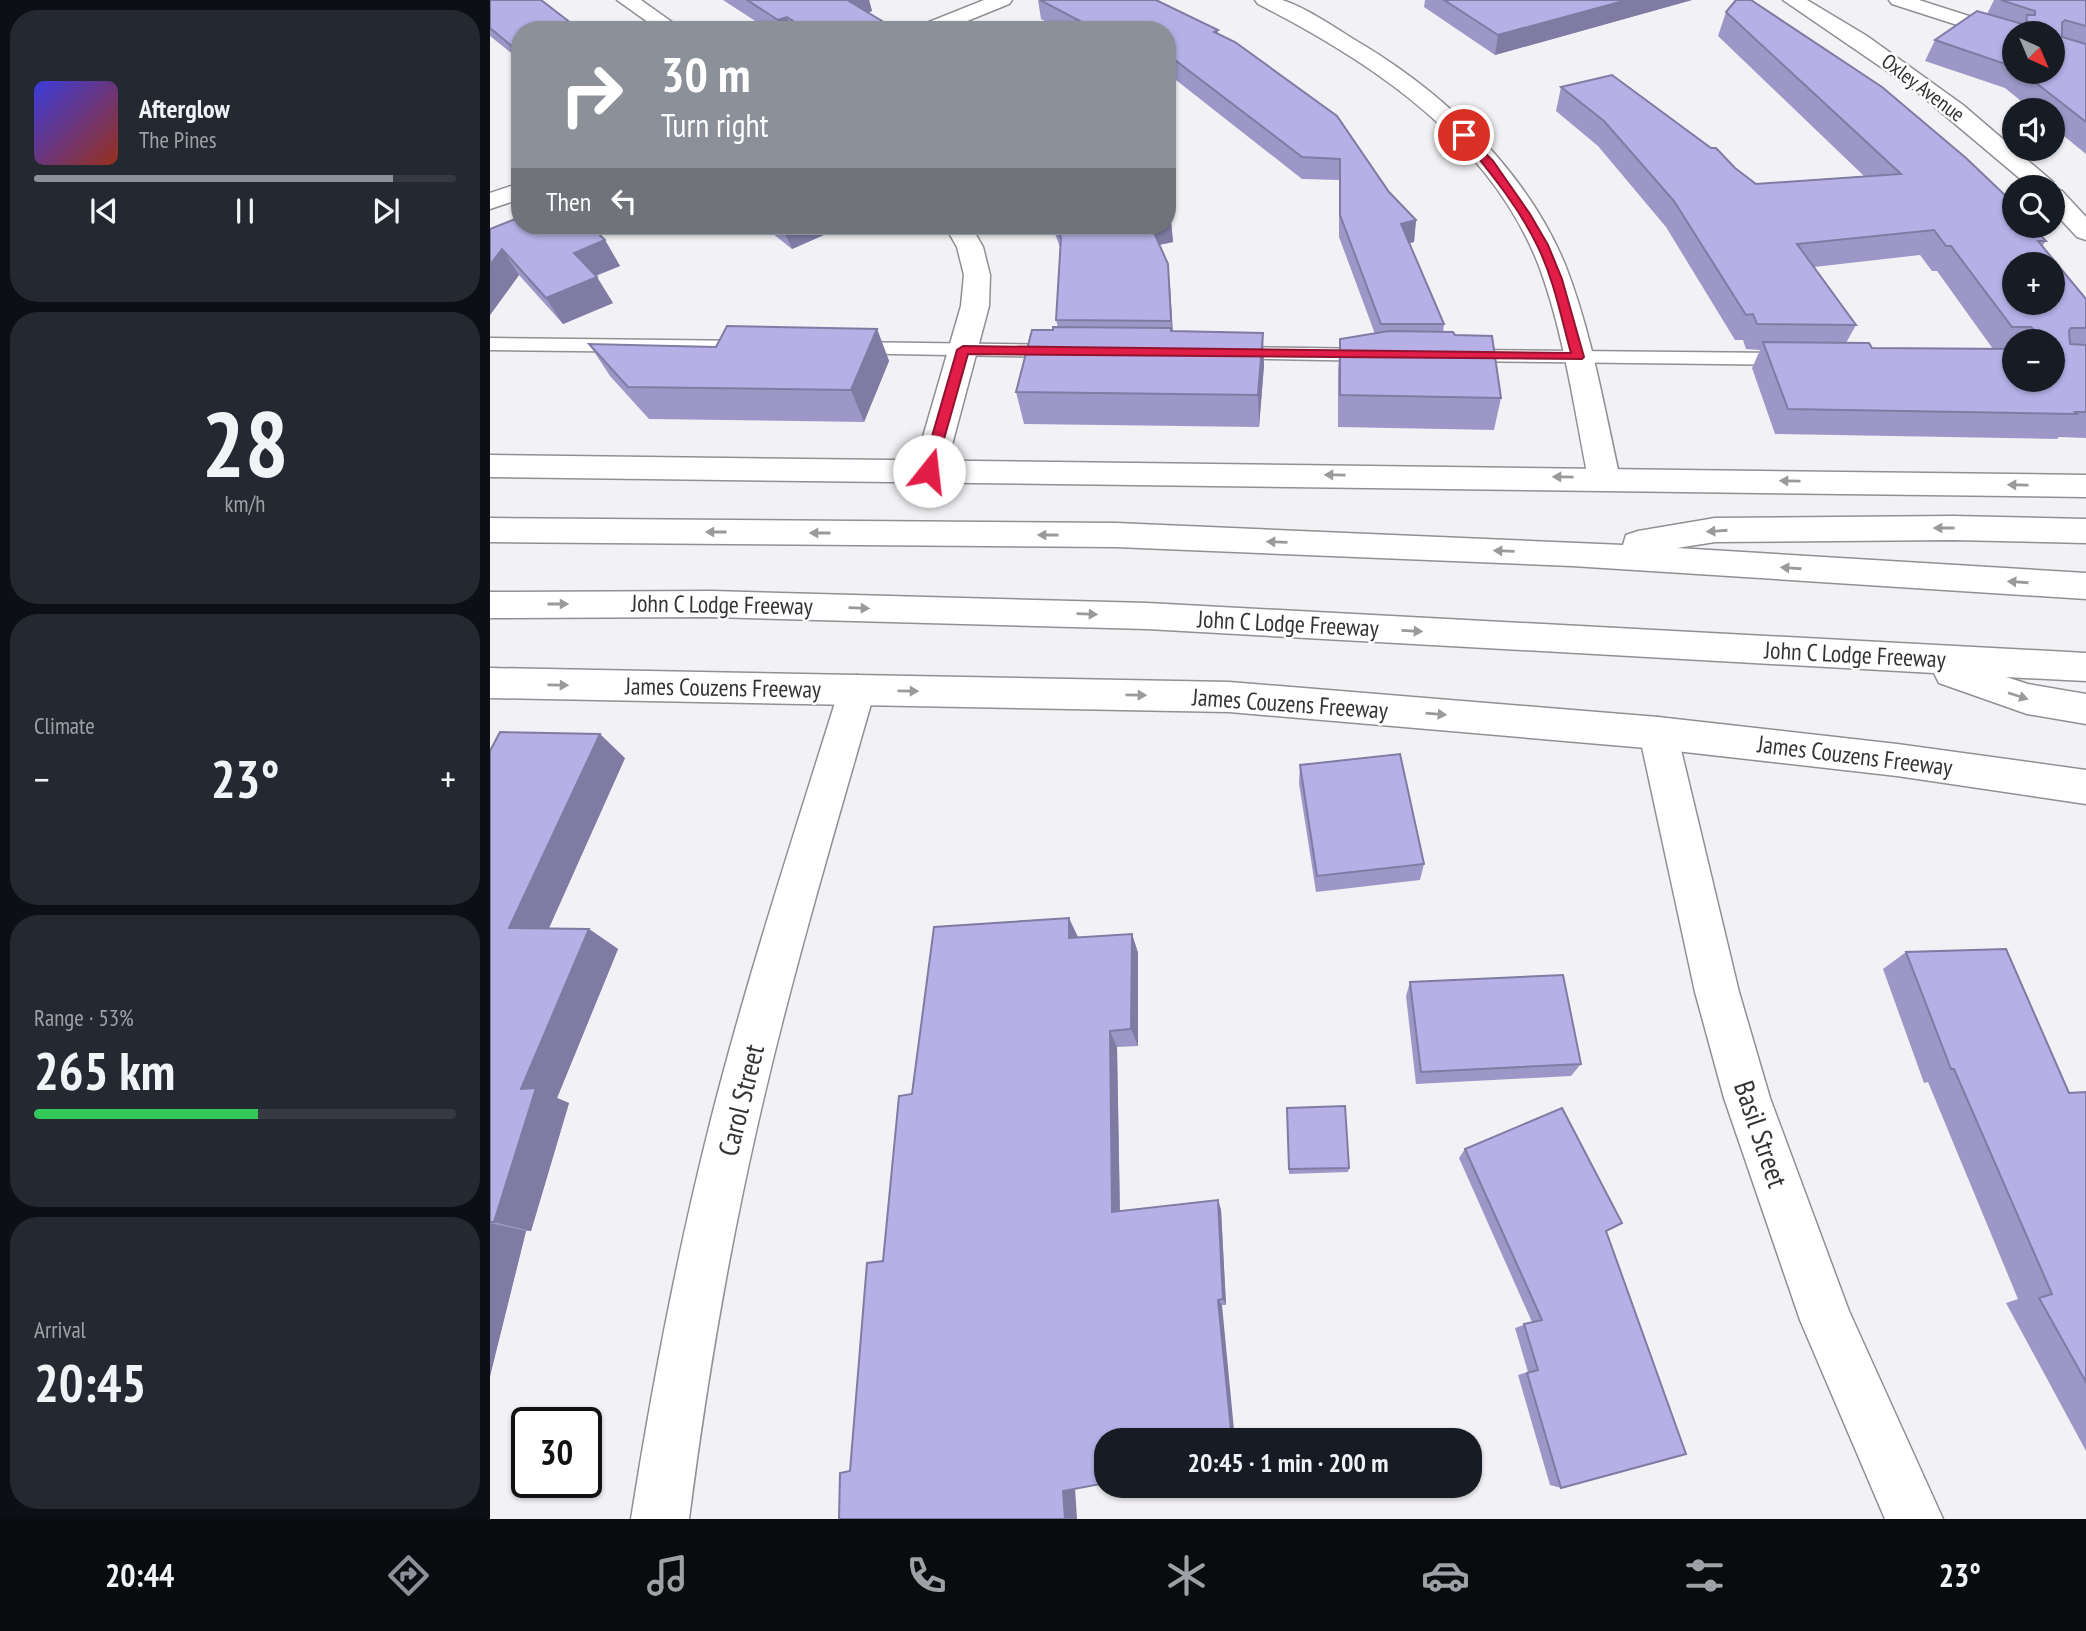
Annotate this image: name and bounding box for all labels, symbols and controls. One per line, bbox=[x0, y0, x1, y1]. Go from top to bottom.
north arrow bbox=[2002, 21, 2065, 84]
map controls bbox=[2002, 21, 2065, 392]
text: 30 m bbox=[661, 42, 750, 106]
street label: Oxley Avenue bbox=[1876, 48, 1970, 128]
icon: right bbox=[546, 49, 637, 140]
text: Afterglow bbox=[139, 92, 230, 125]
button: sound bbox=[2002, 98, 2065, 161]
text: Turn right bbox=[661, 104, 769, 146]
pin bbox=[1434, 105, 1494, 165]
icon: arrive bbox=[1445, 116, 1483, 154]
text: The Pines bbox=[139, 125, 217, 154]
button: search bbox=[2002, 175, 2065, 238]
icon: left bbox=[605, 182, 643, 220]
text: Then bbox=[546, 185, 591, 218]
icon: previous bbox=[85, 192, 123, 230]
icon: pause bbox=[226, 192, 264, 230]
icon: next bbox=[367, 192, 405, 230]
button: + bbox=[2002, 252, 2065, 315]
button: − bbox=[2002, 329, 2065, 392]
text: 28 bbox=[202, 384, 289, 502]
position arrow bbox=[892, 434, 966, 508]
one-way arrow bbox=[1324, 469, 1346, 481]
one-way arrow bbox=[1552, 471, 1574, 483]
one-way arrow bbox=[1779, 475, 1801, 487]
one-way arrow bbox=[2007, 479, 2029, 491]
text: km/h bbox=[225, 489, 265, 518]
one-way arrow bbox=[1933, 522, 1955, 534]
one-way arrow bbox=[1706, 525, 1728, 536]
one-way arrow bbox=[704, 526, 726, 538]
one-way arrow bbox=[809, 527, 831, 539]
one-way arrow bbox=[1036, 529, 1058, 541]
one-way arrow bbox=[1265, 536, 1287, 547]
one-way arrow bbox=[1493, 545, 1515, 556]
one-way arrow bbox=[1780, 562, 1802, 573]
one-way arrow bbox=[2007, 576, 2029, 587]
street label: John C Lodge Freeway bbox=[630, 587, 813, 622]
one-way arrow bbox=[547, 598, 569, 610]
one-way arrow bbox=[848, 602, 870, 613]
street label: John C Lodge Freeway bbox=[1196, 603, 1379, 644]
one-way arrow bbox=[1076, 609, 1098, 620]
one-way arrow bbox=[1401, 626, 1423, 637]
street label: John C Lodge Freeway bbox=[1763, 634, 1946, 675]
street label: James Couzens Freeway bbox=[624, 670, 821, 705]
one-way arrow bbox=[547, 679, 569, 690]
street label: James Couzens Freeway bbox=[1190, 681, 1389, 726]
one-way arrow bbox=[897, 685, 919, 697]
one-way arrow bbox=[1125, 689, 1147, 701]
one-way arrow bbox=[2007, 691, 2028, 701]
one-way arrow bbox=[1425, 709, 1447, 720]
text: Climate bbox=[34, 711, 95, 740]
street label: James Couzens Freeway bbox=[1755, 728, 1954, 783]
text: 23° bbox=[211, 745, 279, 812]
text: − bbox=[34, 754, 50, 803]
text: + bbox=[440, 754, 456, 803]
text: Range · 53% bbox=[34, 1003, 134, 1032]
text: 265 km bbox=[34, 1037, 175, 1104]
street label: Carol Street bbox=[709, 1040, 772, 1160]
street label: Basil Street bbox=[1726, 1076, 1797, 1192]
text: Arrival bbox=[34, 1315, 86, 1344]
text: 20:45 bbox=[34, 1349, 146, 1416]
speed limit sign: 30 bbox=[511, 1407, 602, 1498]
text: 20:45 · 1 min · 200 m bbox=[1188, 1446, 1388, 1479]
icon: directions bbox=[384, 1551, 433, 1600]
icon: music bbox=[643, 1551, 692, 1600]
icon: phone bbox=[902, 1551, 951, 1600]
icon: climate bbox=[1162, 1551, 1211, 1600]
icon: car bbox=[1421, 1551, 1470, 1600]
icon: filters bbox=[1680, 1551, 1729, 1600]
text: 20:44 bbox=[105, 1554, 174, 1596]
text: 23° bbox=[1939, 1554, 1981, 1596]

